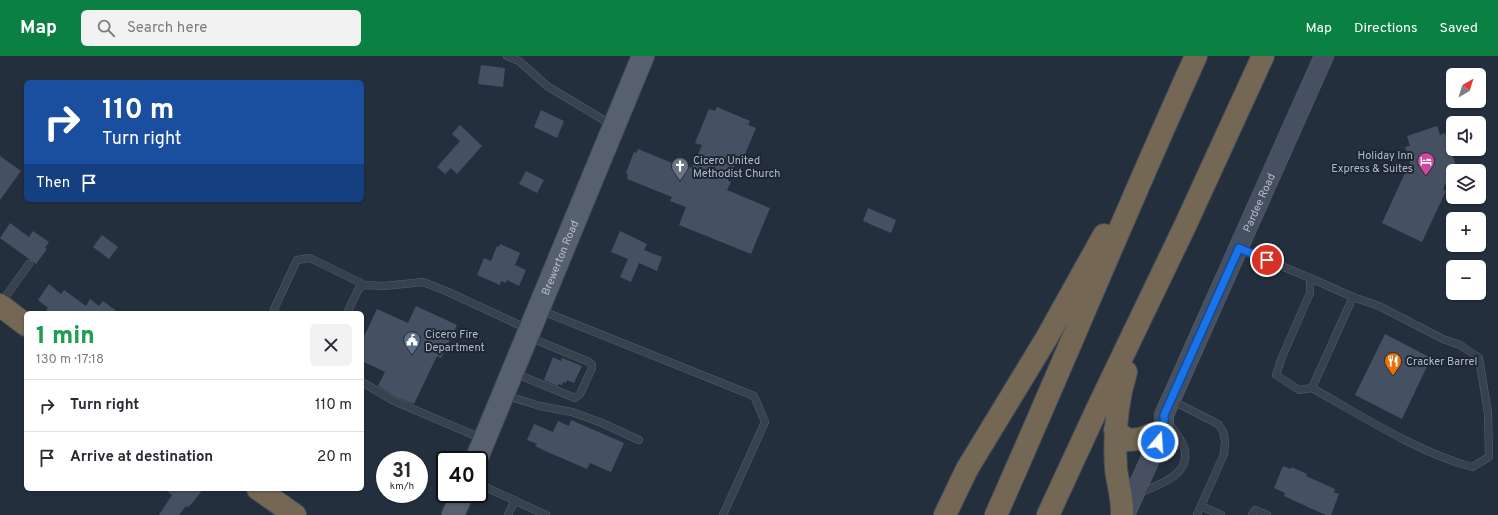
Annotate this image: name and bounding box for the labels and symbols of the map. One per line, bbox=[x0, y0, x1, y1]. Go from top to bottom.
north arrow bbox=[1446, 68, 1486, 108]
place label: Holiday Inn Express & Suites bbox=[1331, 149, 1413, 176]
hotel icon: Holiday Inn Express & Suites bbox=[1416, 151, 1436, 176]
place label: Cicero United Methodist Church bbox=[693, 154, 780, 181]
church icon: Cicero United Methodist Church bbox=[670, 156, 690, 181]
street label: Pardee Road bbox=[1240, 171, 1279, 235]
street label: Brewerton Road bbox=[539, 218, 582, 298]
pin bbox=[1250, 243, 1284, 277]
place label: Cicero Fire Department bbox=[425, 328, 485, 355]
public building icon: Cicero Fire Department bbox=[402, 330, 422, 355]
restaurant icon: Cracker Barrel bbox=[1383, 351, 1403, 376]
place label: Cracker Barrel bbox=[1406, 355, 1477, 369]
position arrow bbox=[1137, 421, 1179, 463]
speed limit sign: 40 bbox=[436, 451, 488, 503]

